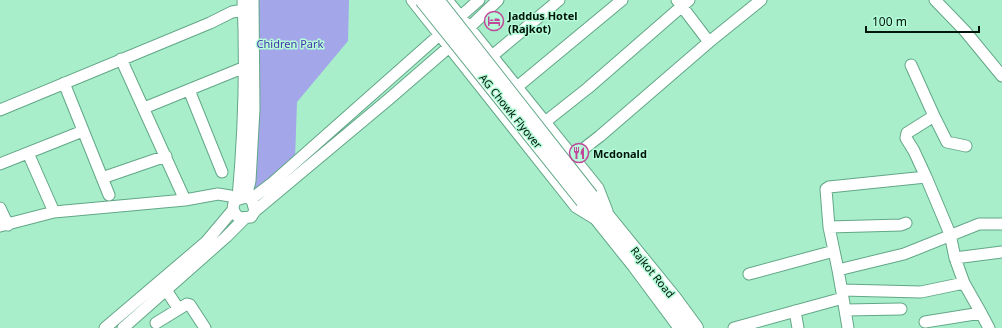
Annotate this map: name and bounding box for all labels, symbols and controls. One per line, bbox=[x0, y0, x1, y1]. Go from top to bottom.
place label: Jaddus Hotel (Rajkot) bbox=[507, 8, 578, 36]
scale bar bbox=[866, 8, 979, 34]
hotel icon: Jaddus Hotel (Rajkot) bbox=[483, 10, 505, 32]
text: 100 m bbox=[872, 13, 907, 30]
park label: Chidren Park bbox=[257, 36, 324, 51]
street label: AG Chowk Flyover bbox=[476, 70, 546, 152]
restaurant icon: Mcdonald bbox=[568, 142, 590, 164]
place label: Mcdonald bbox=[593, 146, 647, 161]
street label: Rajkot Road bbox=[628, 243, 678, 301]

